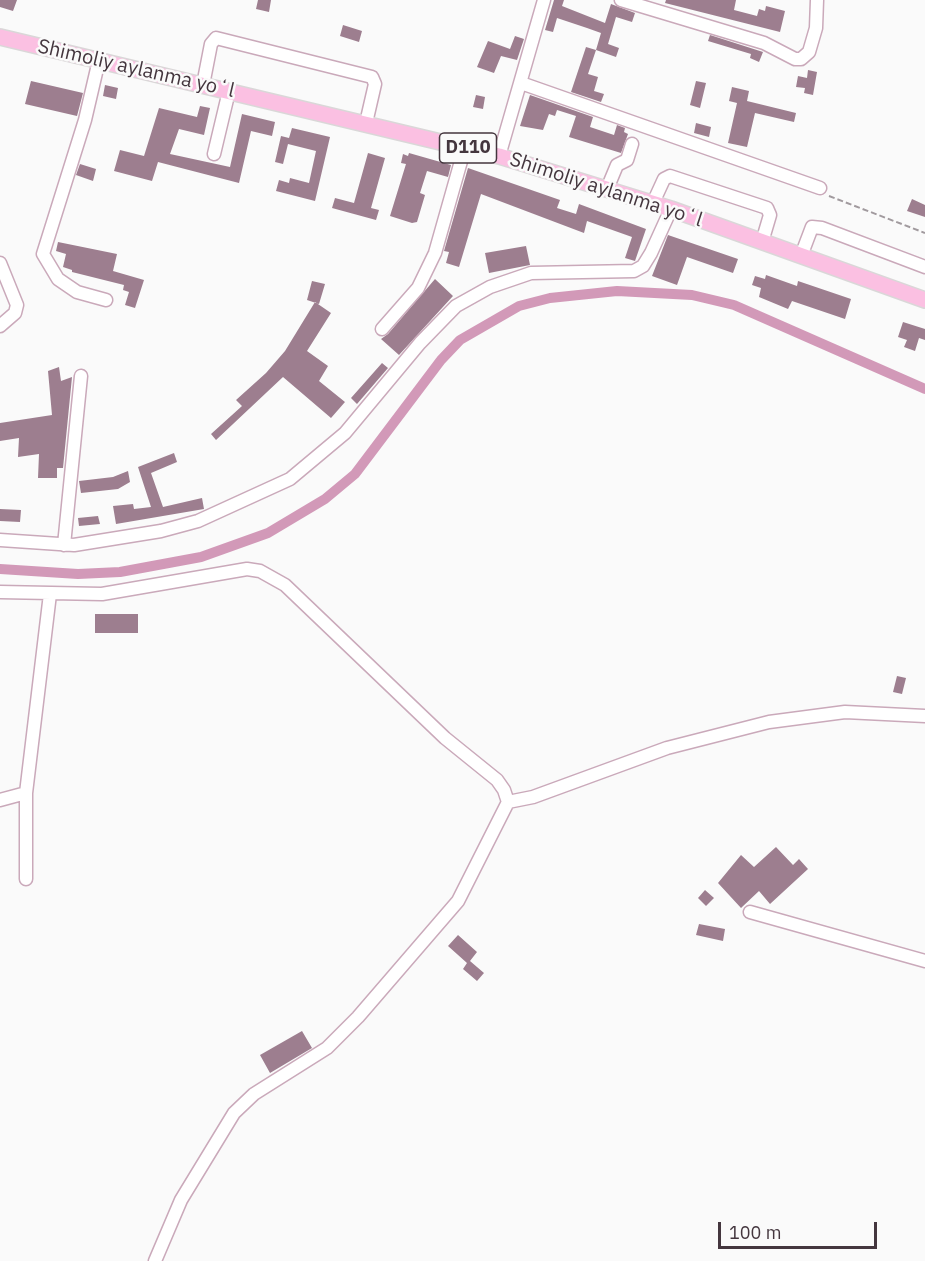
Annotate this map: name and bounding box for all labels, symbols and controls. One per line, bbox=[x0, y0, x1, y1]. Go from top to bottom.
street label: Shimoliy aylanma yoʻl bbox=[35, 35, 237, 103]
road number: D110 bbox=[440, 133, 496, 163]
street label: Shimoliy aylanma yoʻl bbox=[507, 148, 705, 232]
scale bar bbox=[721, 1210, 880, 1248]
text: 100 m bbox=[729, 1221, 781, 1244]

